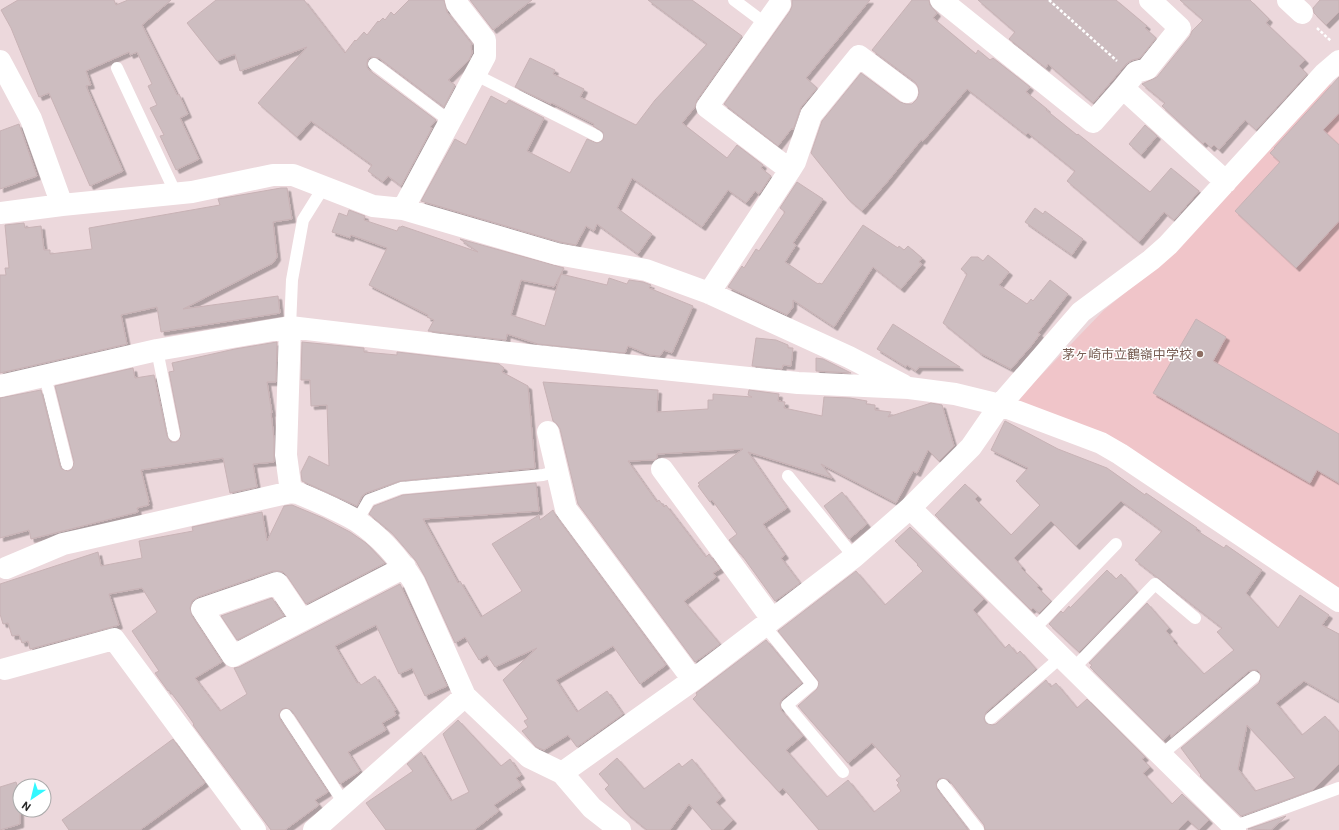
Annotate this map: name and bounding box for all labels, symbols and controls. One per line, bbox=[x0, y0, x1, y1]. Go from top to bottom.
place label: 茅ヶ崎市立鶴嶺中学校 bbox=[1062, 347, 1192, 362]
marker: 茅ヶ崎市立鶴嶺中学校 bbox=[1195, 349, 1205, 359]
north arrow bbox=[12, 778, 52, 818]
text: N bbox=[19, 798, 33, 813]

